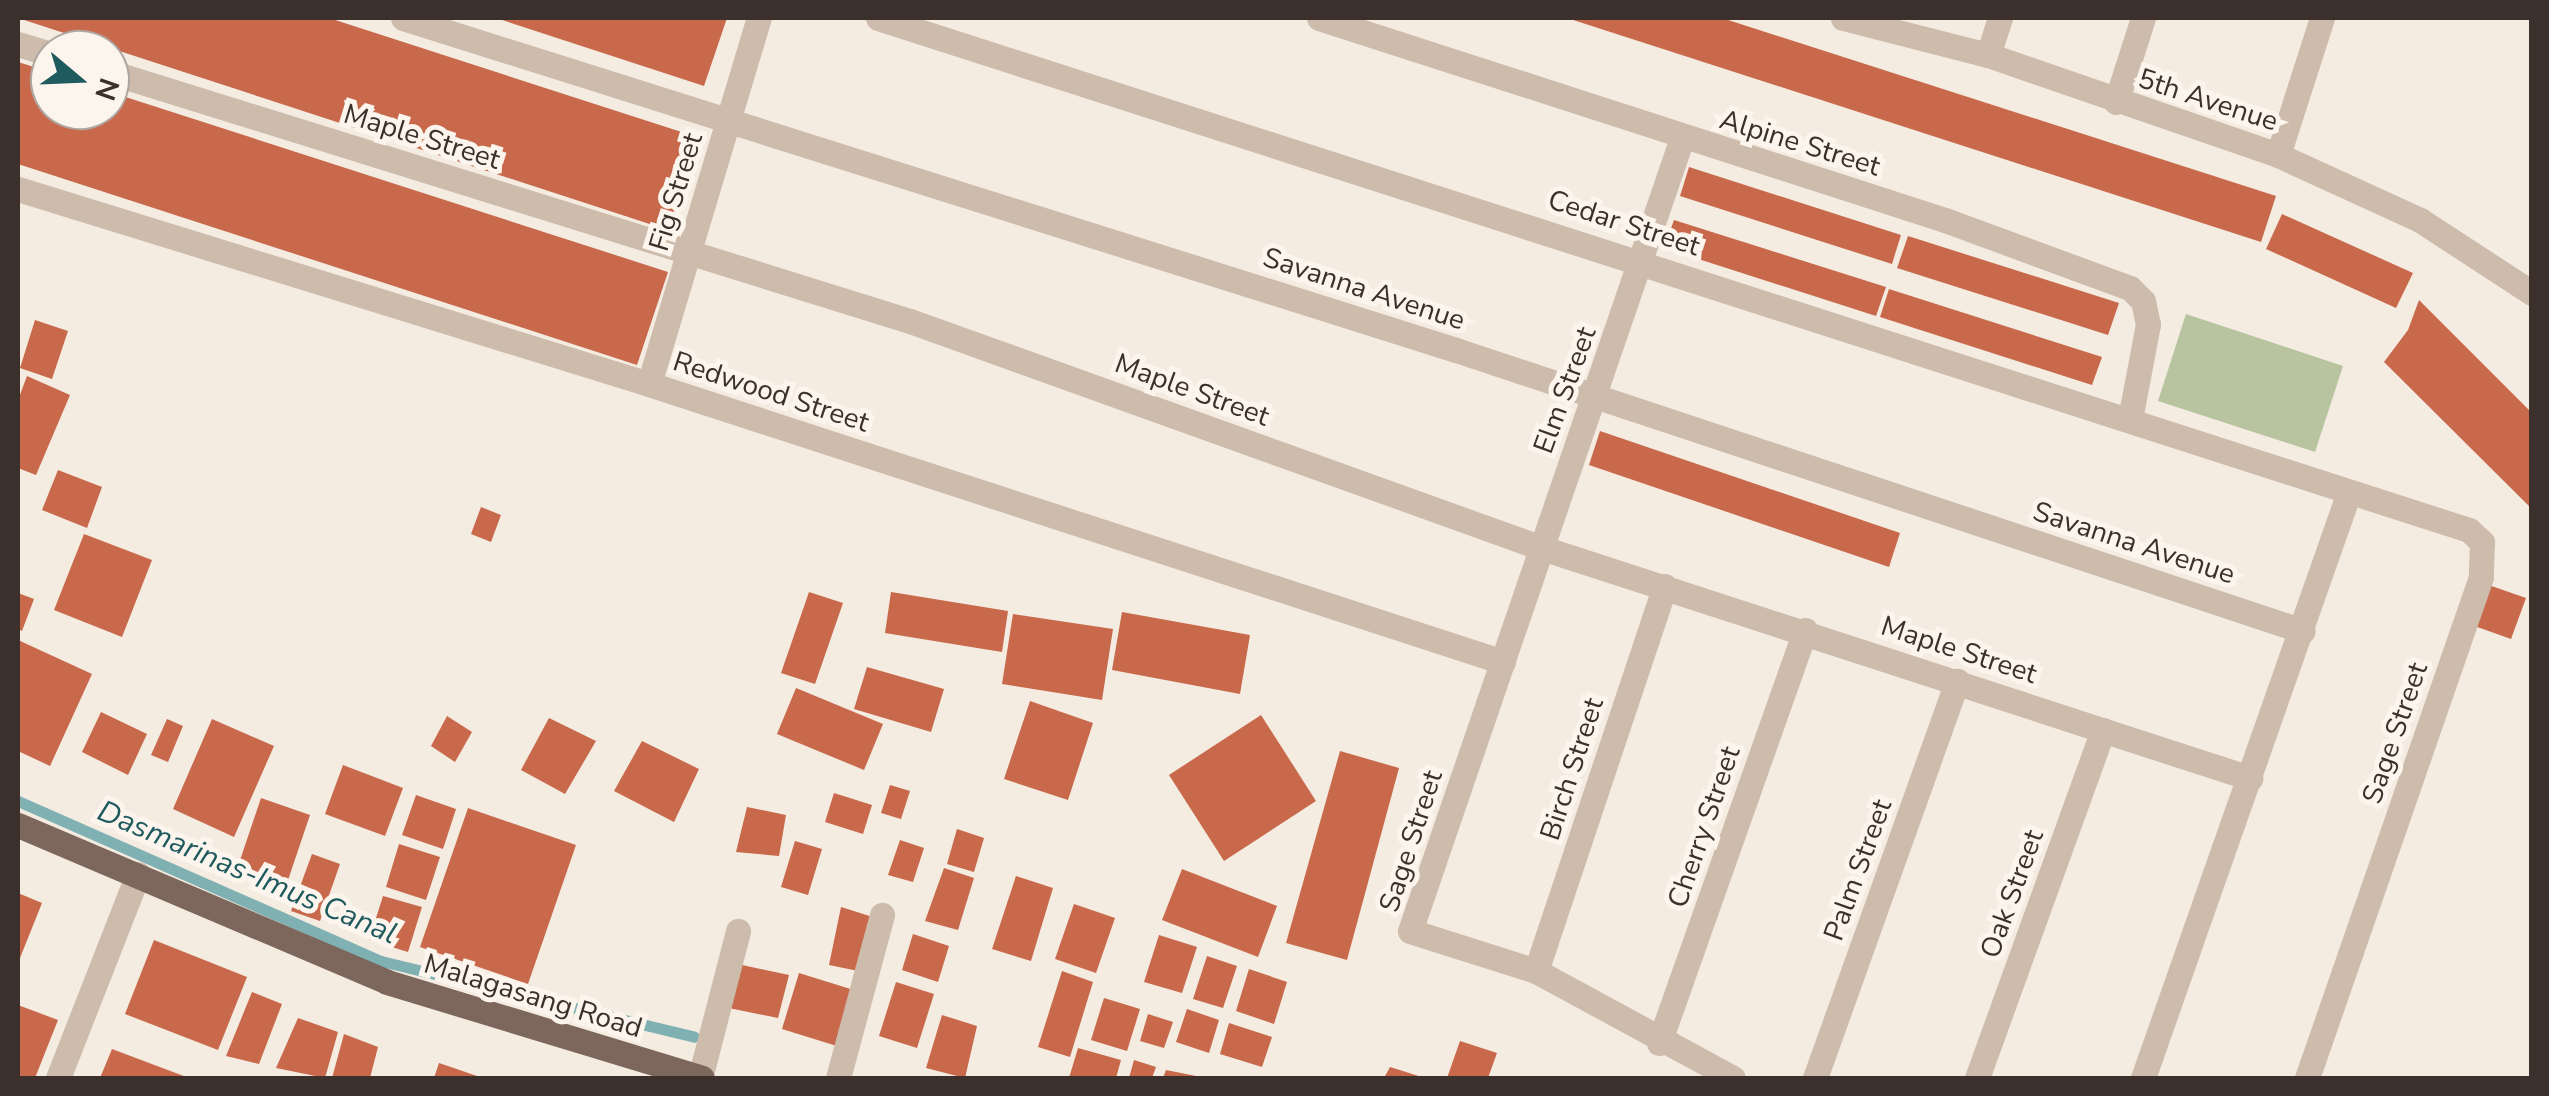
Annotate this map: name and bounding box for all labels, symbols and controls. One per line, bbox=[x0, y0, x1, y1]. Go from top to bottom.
north arrow bbox=[30, 30, 130, 130]
street label: 5th Avenue bbox=[2134, 62, 2282, 138]
text: N bbox=[85, 73, 128, 105]
street label: Maple Street bbox=[340, 97, 504, 177]
street label: Alpine Street bbox=[1716, 103, 1884, 183]
street label: Fig Street bbox=[642, 129, 710, 255]
street label: Cedar Street bbox=[1544, 183, 1704, 263]
street label: Savanna Avenue bbox=[1259, 241, 1469, 337]
street label: Elm Street bbox=[1527, 322, 1603, 458]
street label: Redwood Street bbox=[669, 344, 873, 440]
street label: Maple Street bbox=[1110, 347, 1274, 433]
street label: Savanna Avenue bbox=[2029, 495, 2239, 591]
street label: Maple Street bbox=[1877, 609, 2041, 691]
street label: Sage Street bbox=[2355, 658, 2435, 808]
street label: Birch Street bbox=[1533, 694, 1611, 844]
street label: Cherry Street bbox=[1661, 742, 1747, 912]
street label: Sage Street bbox=[1372, 766, 1450, 916]
water label: Dasmarinas-Imus Canal bbox=[92, 794, 402, 952]
street label: Palm Street bbox=[1817, 795, 1899, 945]
street label: Oak Street bbox=[1973, 825, 2051, 963]
street label: Malagasang Road bbox=[420, 947, 646, 1045]

